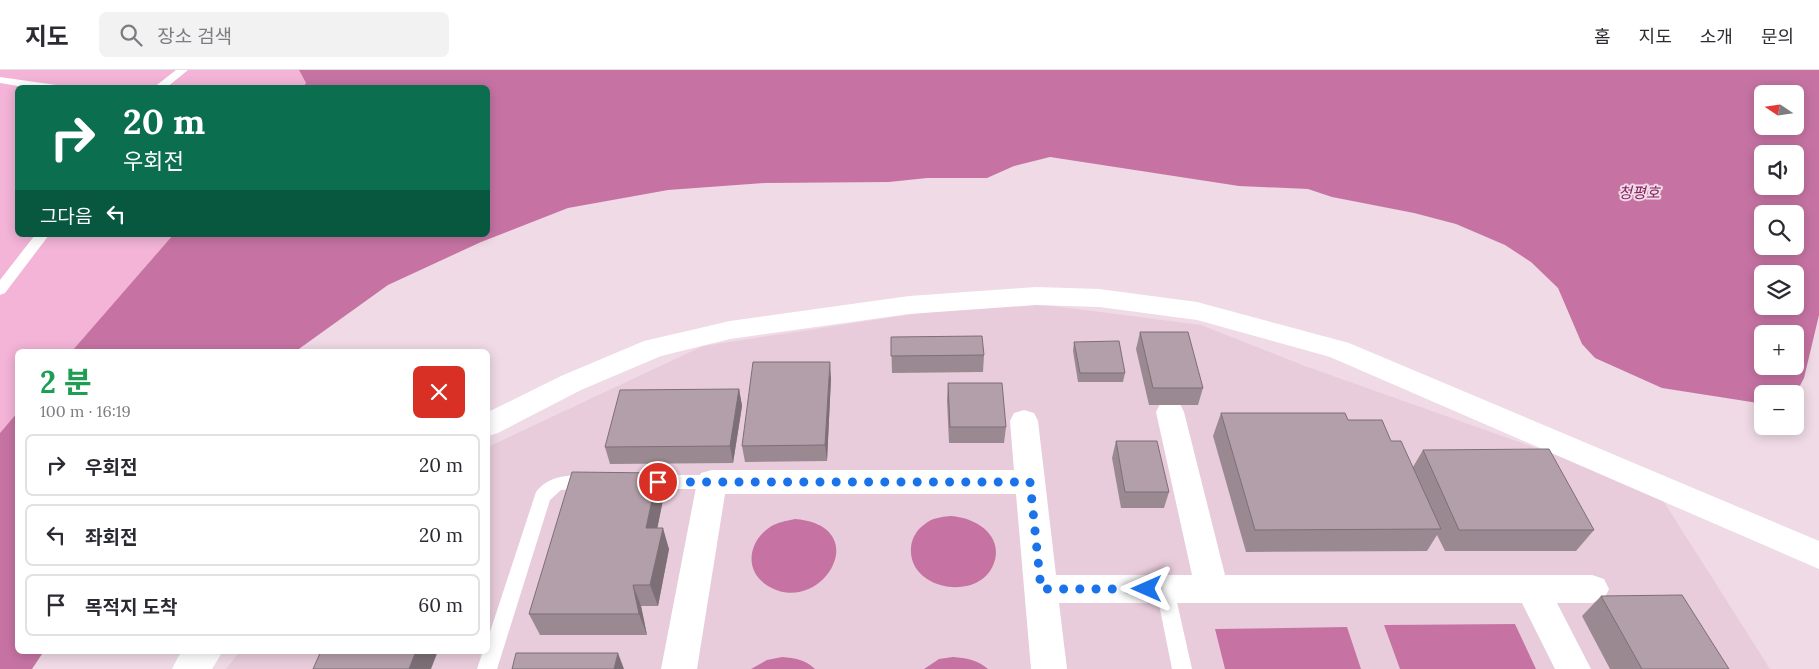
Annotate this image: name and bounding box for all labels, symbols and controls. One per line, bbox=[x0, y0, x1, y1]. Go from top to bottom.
search box bbox=[99, 12, 449, 57]
text: 지도 bbox=[25, 21, 69, 52]
icon: search bbox=[117, 21, 145, 49]
text: 장소 검색 bbox=[157, 24, 232, 48]
text: 홈 bbox=[1594, 25, 1611, 48]
text: 지도 bbox=[1639, 25, 1672, 48]
text: 소개 bbox=[1700, 25, 1733, 48]
text: 문의 bbox=[1761, 25, 1794, 48]
north arrow bbox=[1754, 85, 1804, 135]
map controls bbox=[1754, 85, 1804, 435]
text: 20 m bbox=[123, 99, 205, 144]
icon: right bbox=[40, 105, 105, 170]
button: sound bbox=[1754, 145, 1804, 195]
text: 우회전 bbox=[123, 147, 184, 175]
water label: 청평호 bbox=[1618, 183, 1661, 202]
icon: left bbox=[102, 200, 130, 228]
text: 그다음 bbox=[40, 204, 92, 228]
button: search bbox=[1754, 205, 1804, 255]
button: layers bbox=[1754, 265, 1804, 315]
button: + bbox=[1754, 325, 1804, 375]
text: 2 분 bbox=[40, 363, 91, 401]
button: close bbox=[413, 366, 465, 418]
button: − bbox=[1754, 385, 1804, 435]
text: 100 m · 16:19 bbox=[40, 401, 131, 421]
icon: right bbox=[42, 451, 70, 479]
text: 20 m bbox=[419, 453, 463, 477]
text: 우회전 bbox=[85, 455, 137, 479]
pin bbox=[637, 461, 679, 503]
icon: arrive bbox=[644, 468, 672, 496]
icon: left bbox=[42, 521, 70, 549]
text: 20 m bbox=[419, 523, 463, 547]
text: 좌회전 bbox=[85, 525, 137, 549]
position arrow bbox=[1120, 562, 1172, 614]
icon: arrive bbox=[42, 591, 70, 619]
text: 60 m bbox=[418, 593, 463, 617]
text: 목적지 도착 bbox=[85, 595, 177, 619]

